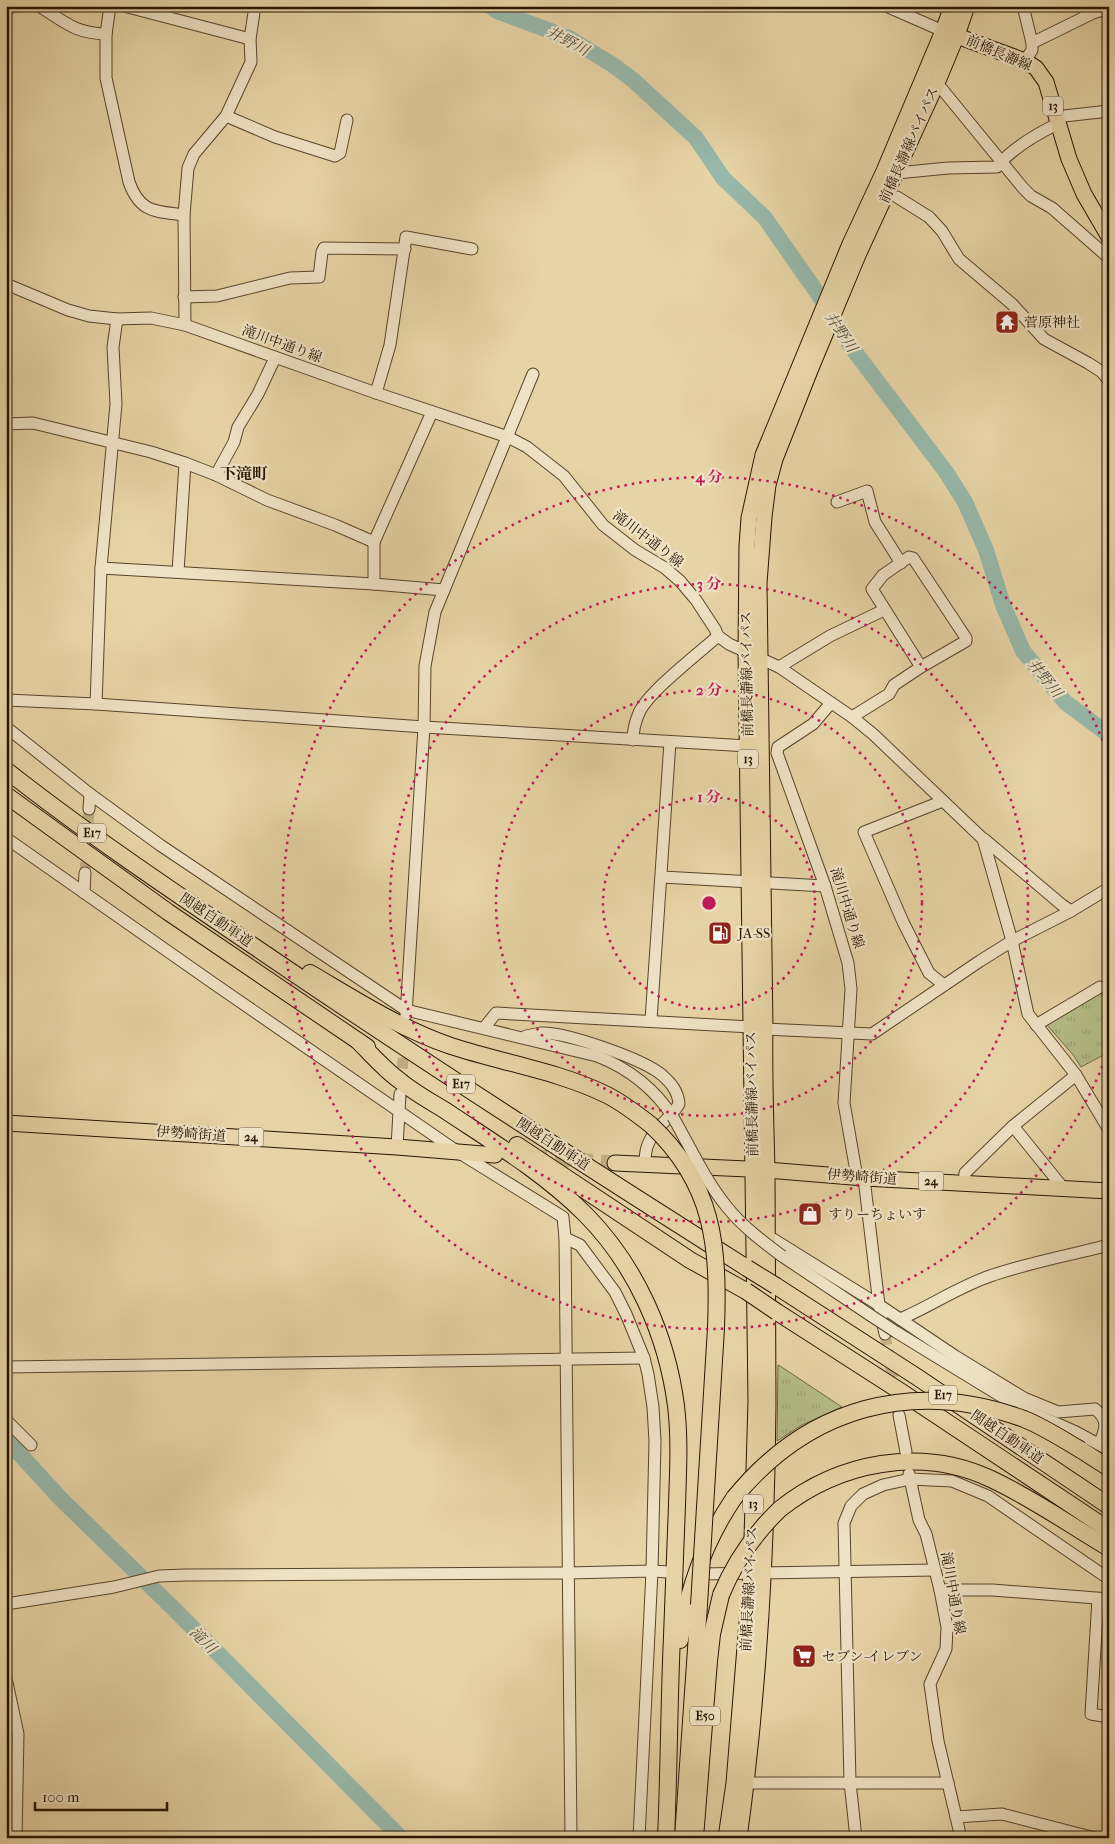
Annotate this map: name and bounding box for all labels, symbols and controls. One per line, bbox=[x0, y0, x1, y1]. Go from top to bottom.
water label: 井野川 bbox=[544, 22, 594, 60]
street label: 前橋長瀞線 bbox=[963, 32, 1035, 74]
street label: 前橋長瀞線バイパス bbox=[876, 84, 942, 206]
road number: 13 bbox=[1043, 96, 1063, 115]
water label: 井野川 bbox=[821, 308, 862, 357]
temple icon: 菅原神社 bbox=[994, 309, 1020, 335]
place label: 菅原神社 bbox=[1024, 314, 1080, 331]
street label: 滝川中通り線 bbox=[240, 322, 324, 366]
district label: 下滝町 bbox=[220, 464, 268, 483]
text: 4 分 bbox=[694, 468, 723, 486]
street label: 滝川中通り線 bbox=[609, 507, 687, 571]
text: 3 分 bbox=[697, 575, 721, 593]
street label: 前橋長瀞線バイパス bbox=[737, 611, 757, 737]
water label: 井野川 bbox=[1024, 655, 1067, 703]
text: 2 分 bbox=[696, 681, 722, 699]
road number: 13 bbox=[738, 750, 758, 769]
text: 1 分 bbox=[697, 788, 721, 806]
road number: E17 bbox=[78, 824, 106, 842]
street label: 滝川中通り線 bbox=[827, 865, 867, 951]
street label: 関越自動車道 bbox=[176, 889, 256, 951]
centre of rings bbox=[700, 894, 718, 912]
fuel station icon: JA-SS bbox=[707, 920, 733, 946]
place label: JA-SS bbox=[737, 925, 770, 942]
street label: 前橋長瀞線バイパス bbox=[742, 1031, 762, 1157]
road number: E17 bbox=[447, 1074, 475, 1094]
street label: 関越自動車道 bbox=[513, 1114, 593, 1174]
street label: 伊勢崎街道 bbox=[155, 1123, 227, 1145]
road number: 24 bbox=[238, 1128, 264, 1146]
street label: 伊勢崎街道 bbox=[826, 1166, 898, 1188]
road number: 24 bbox=[918, 1172, 944, 1190]
shop icon: すりーちょいす bbox=[797, 1201, 823, 1227]
place label: すりーちょいす bbox=[828, 1206, 926, 1223]
road number: E17 bbox=[929, 1386, 957, 1404]
street label: 関越自動車道 bbox=[967, 1406, 1047, 1468]
road number: 13 bbox=[743, 1495, 763, 1514]
street label: 前橋長瀞線バイパス bbox=[737, 1526, 761, 1652]
street label: 滝川中通り線 bbox=[937, 1550, 969, 1636]
water label: 滝川 bbox=[186, 1623, 221, 1658]
supermarket icon: セブン-イレブン bbox=[791, 1643, 817, 1669]
place label: セブン-イレブン bbox=[822, 1648, 923, 1665]
road number: E50 bbox=[690, 1706, 720, 1725]
scale bar bbox=[35, 1779, 168, 1811]
text: 100 m bbox=[42, 1788, 80, 1806]

